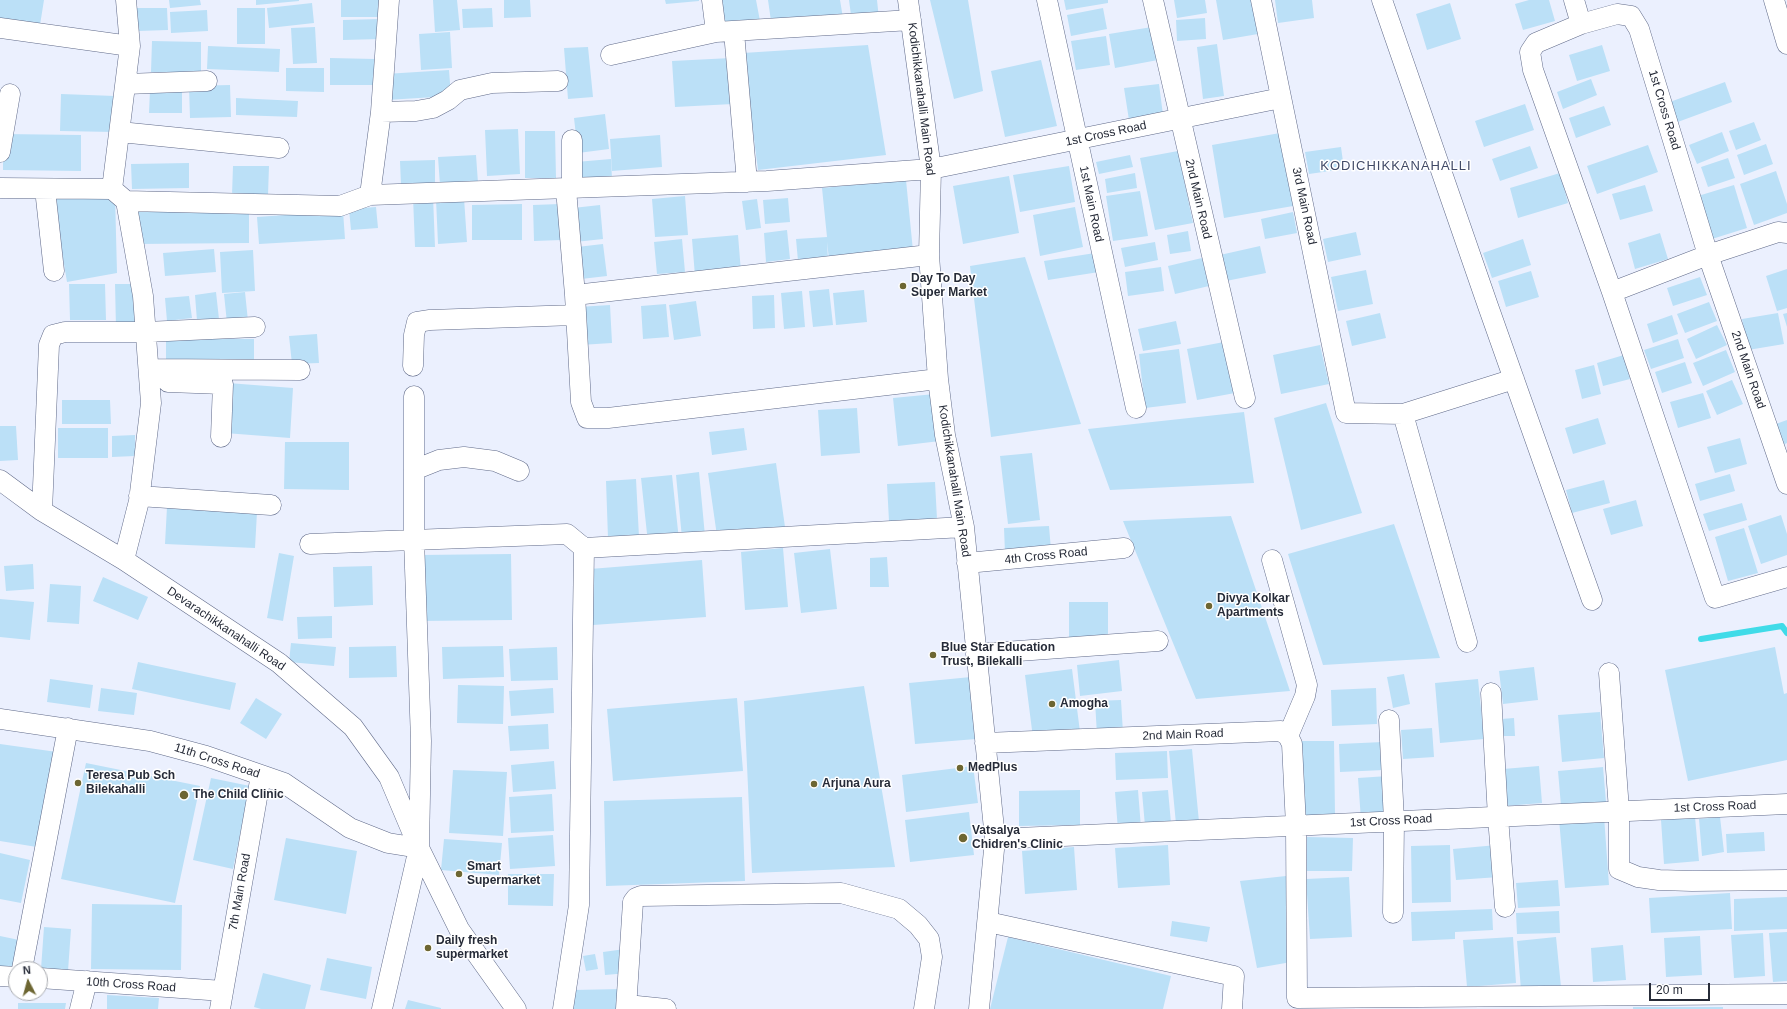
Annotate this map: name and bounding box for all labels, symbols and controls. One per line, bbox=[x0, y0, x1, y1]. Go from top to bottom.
street label: Kodichikkanahalli Main Road bbox=[904, 22, 938, 176]
street label: 1st Cross Road bbox=[1645, 68, 1683, 152]
street label: 1st Cross Road bbox=[1064, 118, 1148, 150]
street label: 2nd Main Road bbox=[1182, 158, 1214, 240]
district label: KODICHIKKANAHALLI bbox=[1320, 158, 1472, 174]
street label: 1st Main Road bbox=[1076, 165, 1106, 243]
street label: 3rd Main Road bbox=[1289, 166, 1319, 246]
place label: Day To Day Super Market bbox=[911, 272, 987, 300]
marker: Day To Day Super Market bbox=[898, 281, 908, 291]
street label: 2nd Main Road bbox=[1728, 329, 1768, 411]
street label: Kodichikkanahalli Main Road bbox=[935, 404, 973, 558]
street label: 4th Cross Road bbox=[1004, 544, 1088, 568]
street label: Devarachikkanahalli Road bbox=[164, 584, 288, 674]
place label: Divya Kolkar Apartments bbox=[1217, 592, 1290, 620]
marker: Divya Kolkar Apartments bbox=[1204, 601, 1214, 611]
place label: Blue Star Education Trust, Bilekalli bbox=[941, 641, 1055, 669]
marker: Blue Star Education Trust, Bilekalli bbox=[928, 650, 938, 660]
place label: Amogha bbox=[1060, 697, 1108, 711]
marker: Amogha bbox=[1047, 699, 1057, 709]
street label: 2nd Main Road bbox=[1142, 726, 1224, 744]
street label: 11th Cross Road bbox=[172, 740, 262, 782]
place label: MedPlus bbox=[968, 761, 1017, 775]
marker: MedPlus bbox=[955, 763, 965, 773]
place label: Teresa Pub Sch Bilekahalli bbox=[86, 769, 175, 797]
place label: Arjuna Aura bbox=[822, 777, 891, 791]
marker: Teresa Pub Sch Bilekahalli bbox=[73, 778, 83, 788]
marker: Arjuna Aura bbox=[809, 779, 819, 789]
place label: The Child Clinic bbox=[193, 788, 284, 802]
marker: The Child Clinic bbox=[178, 789, 190, 801]
street label: 1st Cross Road bbox=[1673, 798, 1757, 816]
street label: 1st Cross Road bbox=[1349, 812, 1433, 830]
place label: Vatsalya Chidren's Clinic bbox=[972, 824, 1063, 852]
marker: Vatsalya Chidren's Clinic bbox=[957, 832, 969, 844]
street label: 7th Main Road bbox=[226, 852, 254, 932]
place label: Smart Supermarket bbox=[467, 860, 540, 888]
marker: Smart Supermarket bbox=[454, 869, 464, 879]
place label: Daily fresh supermarket bbox=[436, 934, 508, 962]
marker: Daily fresh supermarket bbox=[423, 943, 433, 953]
north arrow bbox=[8, 961, 48, 1001]
text: N bbox=[22, 964, 31, 976]
street label: 10th Cross Road bbox=[86, 975, 176, 995]
scale bar bbox=[1651, 975, 1712, 1001]
text: 20 m bbox=[1656, 983, 1683, 997]

